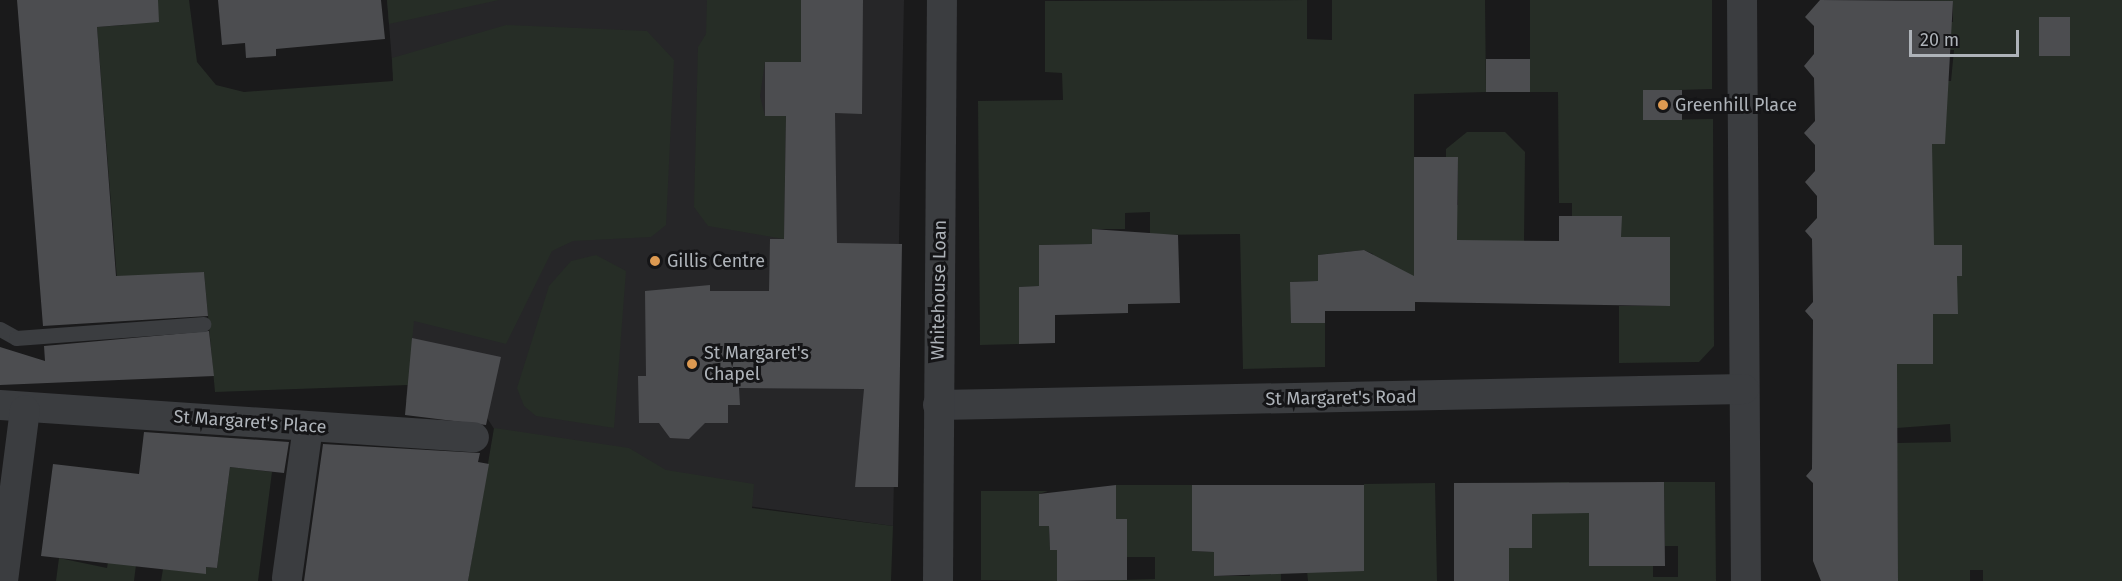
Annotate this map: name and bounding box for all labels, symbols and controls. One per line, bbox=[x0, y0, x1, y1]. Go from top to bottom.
scale bar bbox=[1912, 18, 2022, 56]
text: 20 m bbox=[1920, 29, 1959, 51]
place label: Greenhill Place bbox=[1675, 94, 1797, 116]
marker: Greenhill Place bbox=[1656, 98, 1670, 112]
street label: Whitehouse Loan bbox=[927, 220, 951, 360]
place label: Gillis Centre bbox=[667, 250, 765, 272]
marker: Gillis Centre bbox=[648, 254, 662, 268]
place label: St Margaret's Chapel bbox=[704, 343, 809, 386]
marker: St Margaret's Chapel bbox=[685, 357, 699, 371]
street label: St Margaret's Road bbox=[1265, 386, 1417, 410]
street label: St Margaret's Place bbox=[173, 406, 327, 438]

